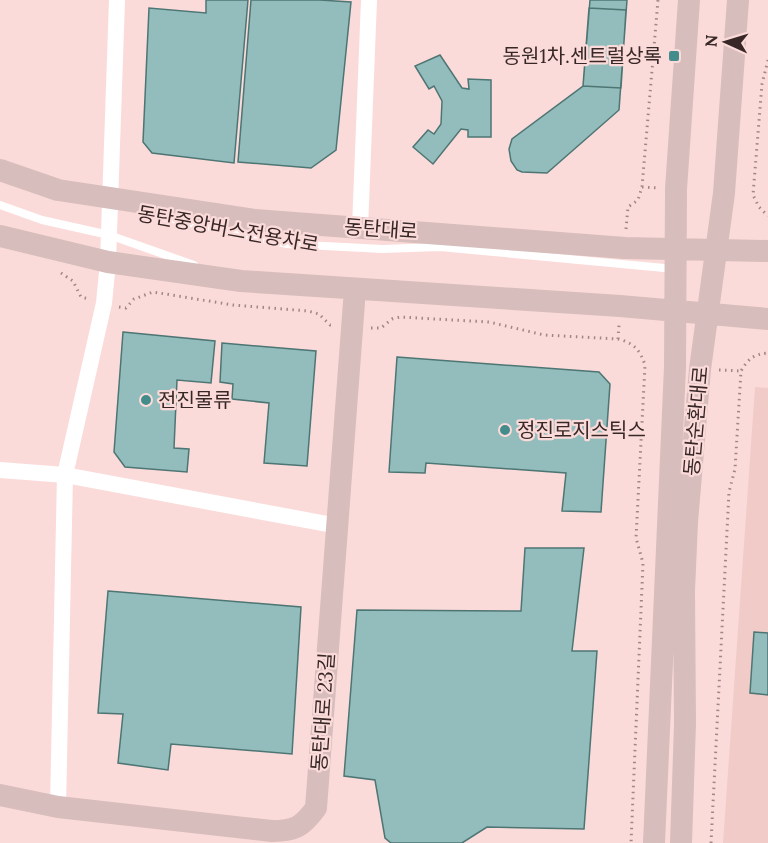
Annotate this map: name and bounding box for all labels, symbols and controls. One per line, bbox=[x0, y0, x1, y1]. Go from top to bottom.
north arrow bbox=[696, 12, 756, 72]
text: N bbox=[701, 34, 721, 48]
place label: 동원1차.센트럴상록 bbox=[503, 43, 662, 68]
marker: 동원1차.센트럴상록 bbox=[667, 49, 681, 63]
street label: 동탄중앙버스전용차로 bbox=[135, 200, 321, 257]
street label: 동탄대로 bbox=[343, 213, 419, 244]
street label: 동탄순환대로 bbox=[678, 365, 713, 477]
place label: 전진물류 bbox=[158, 387, 232, 412]
marker: 전진물류 bbox=[139, 393, 153, 407]
place label: 정진로지스틱스 bbox=[517, 417, 646, 442]
marker: 정진로지스틱스 bbox=[498, 423, 512, 437]
street label: 동탄대로 23길 bbox=[306, 652, 339, 772]

